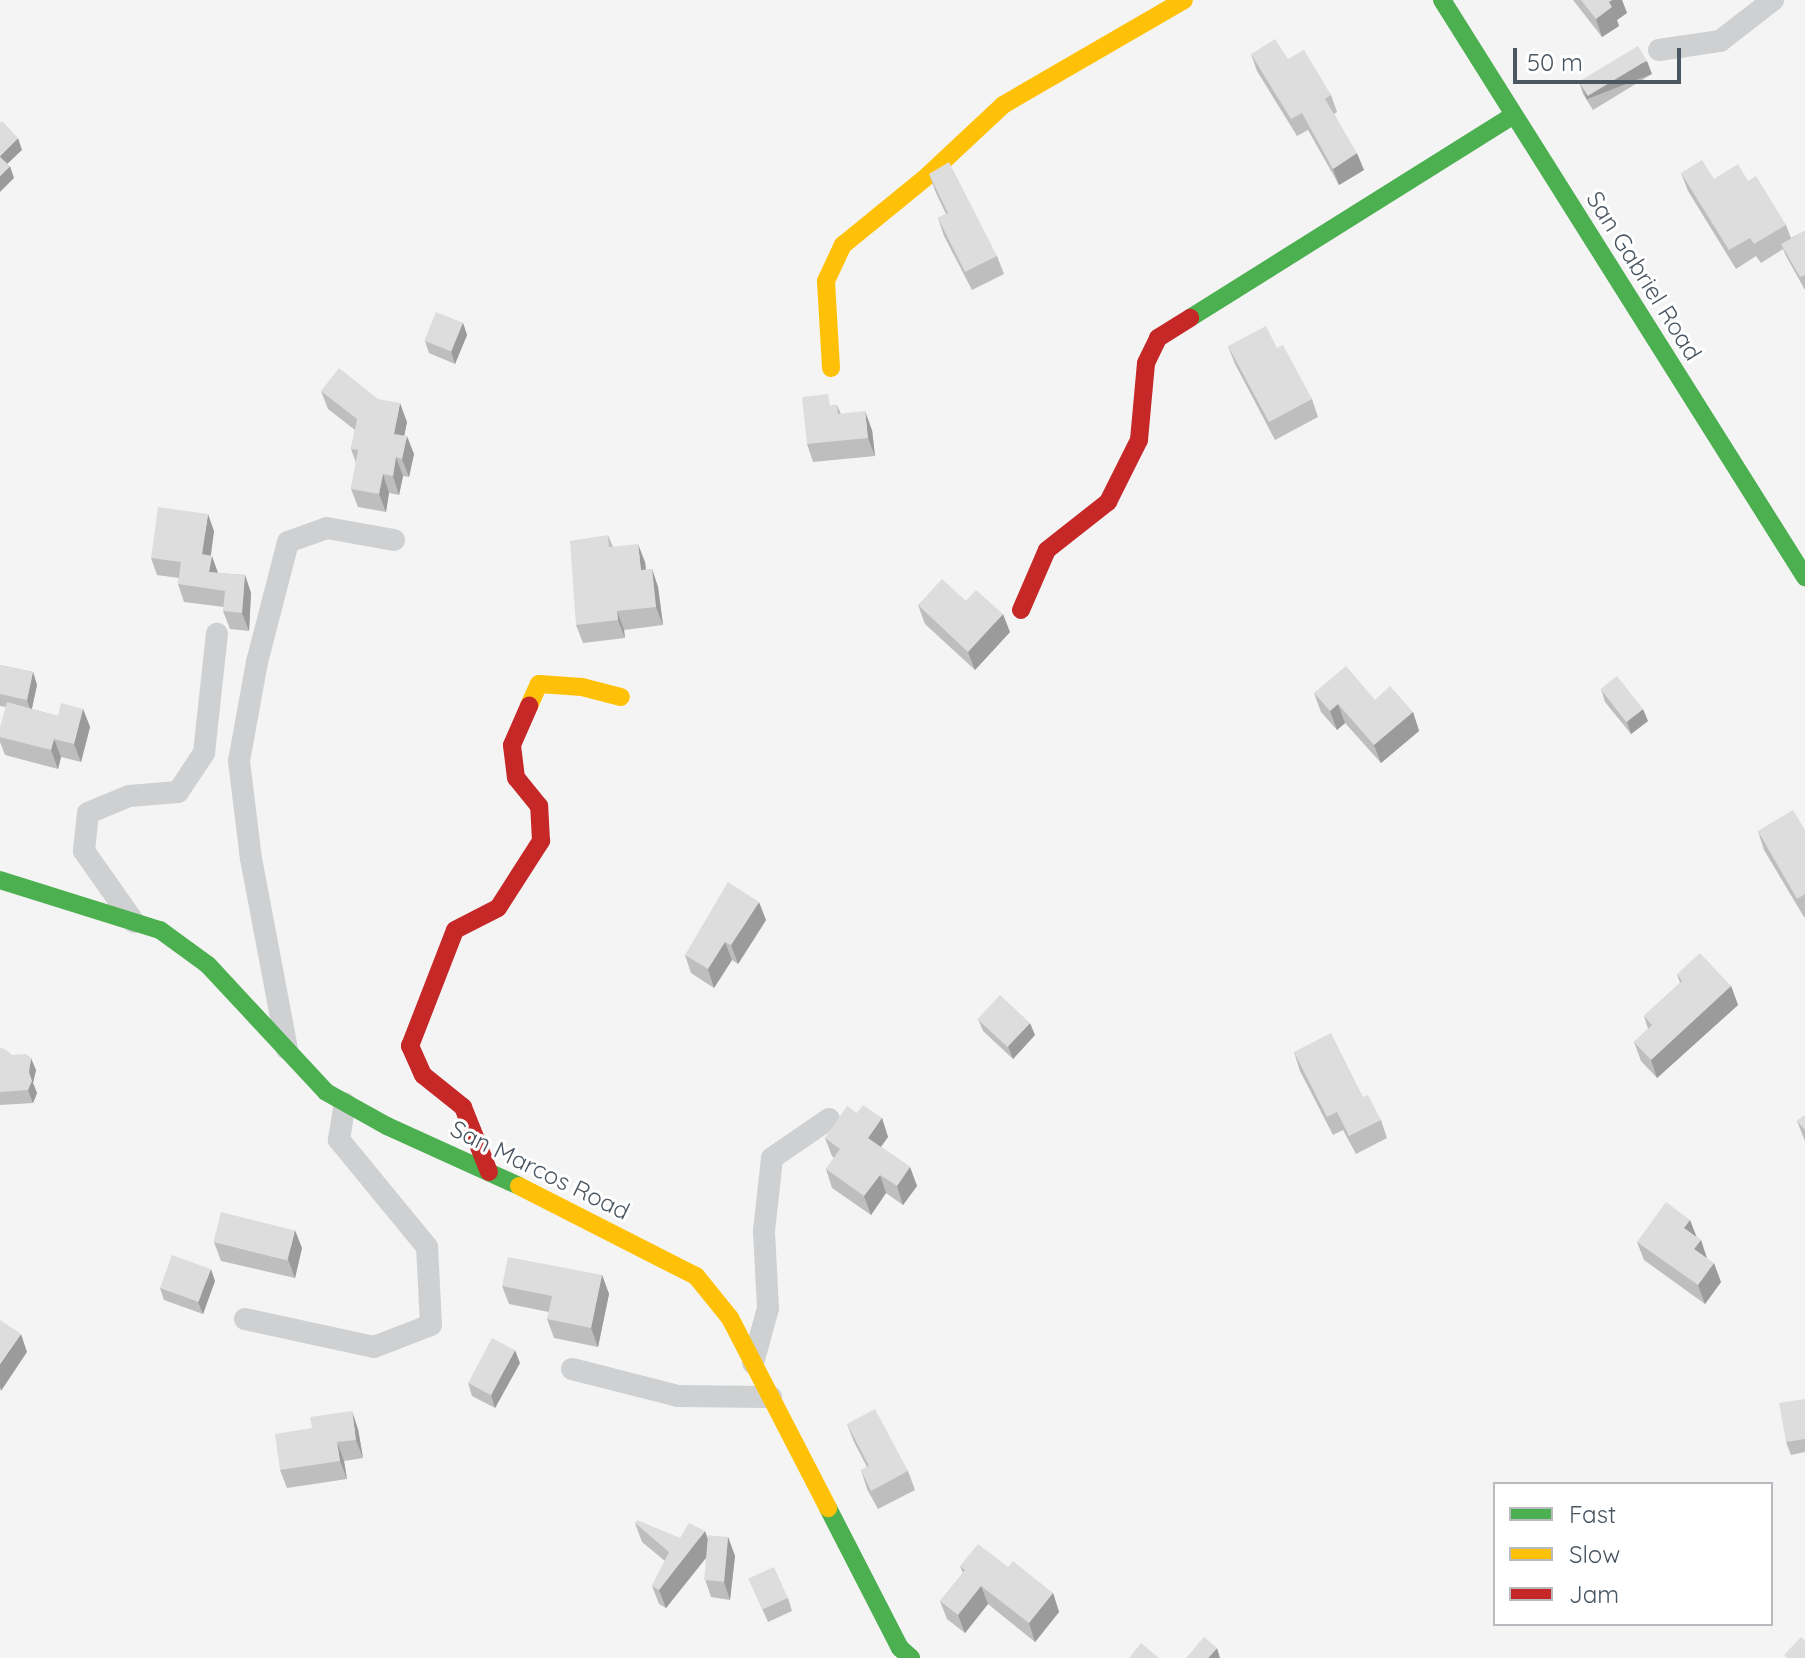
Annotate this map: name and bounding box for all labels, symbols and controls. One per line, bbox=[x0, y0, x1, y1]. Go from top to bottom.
scale bar bbox=[1517, 32, 1685, 82]
text: 50 m bbox=[1527, 47, 1583, 77]
street label: San Gabriel Road bbox=[1580, 186, 1708, 366]
street label: San Marcos Road bbox=[446, 1114, 634, 1226]
legend bbox=[1493, 1482, 1773, 1626]
text: Fast bbox=[1569, 1499, 1616, 1529]
text: Slow bbox=[1569, 1539, 1620, 1569]
text: Jam bbox=[1569, 1579, 1619, 1609]

